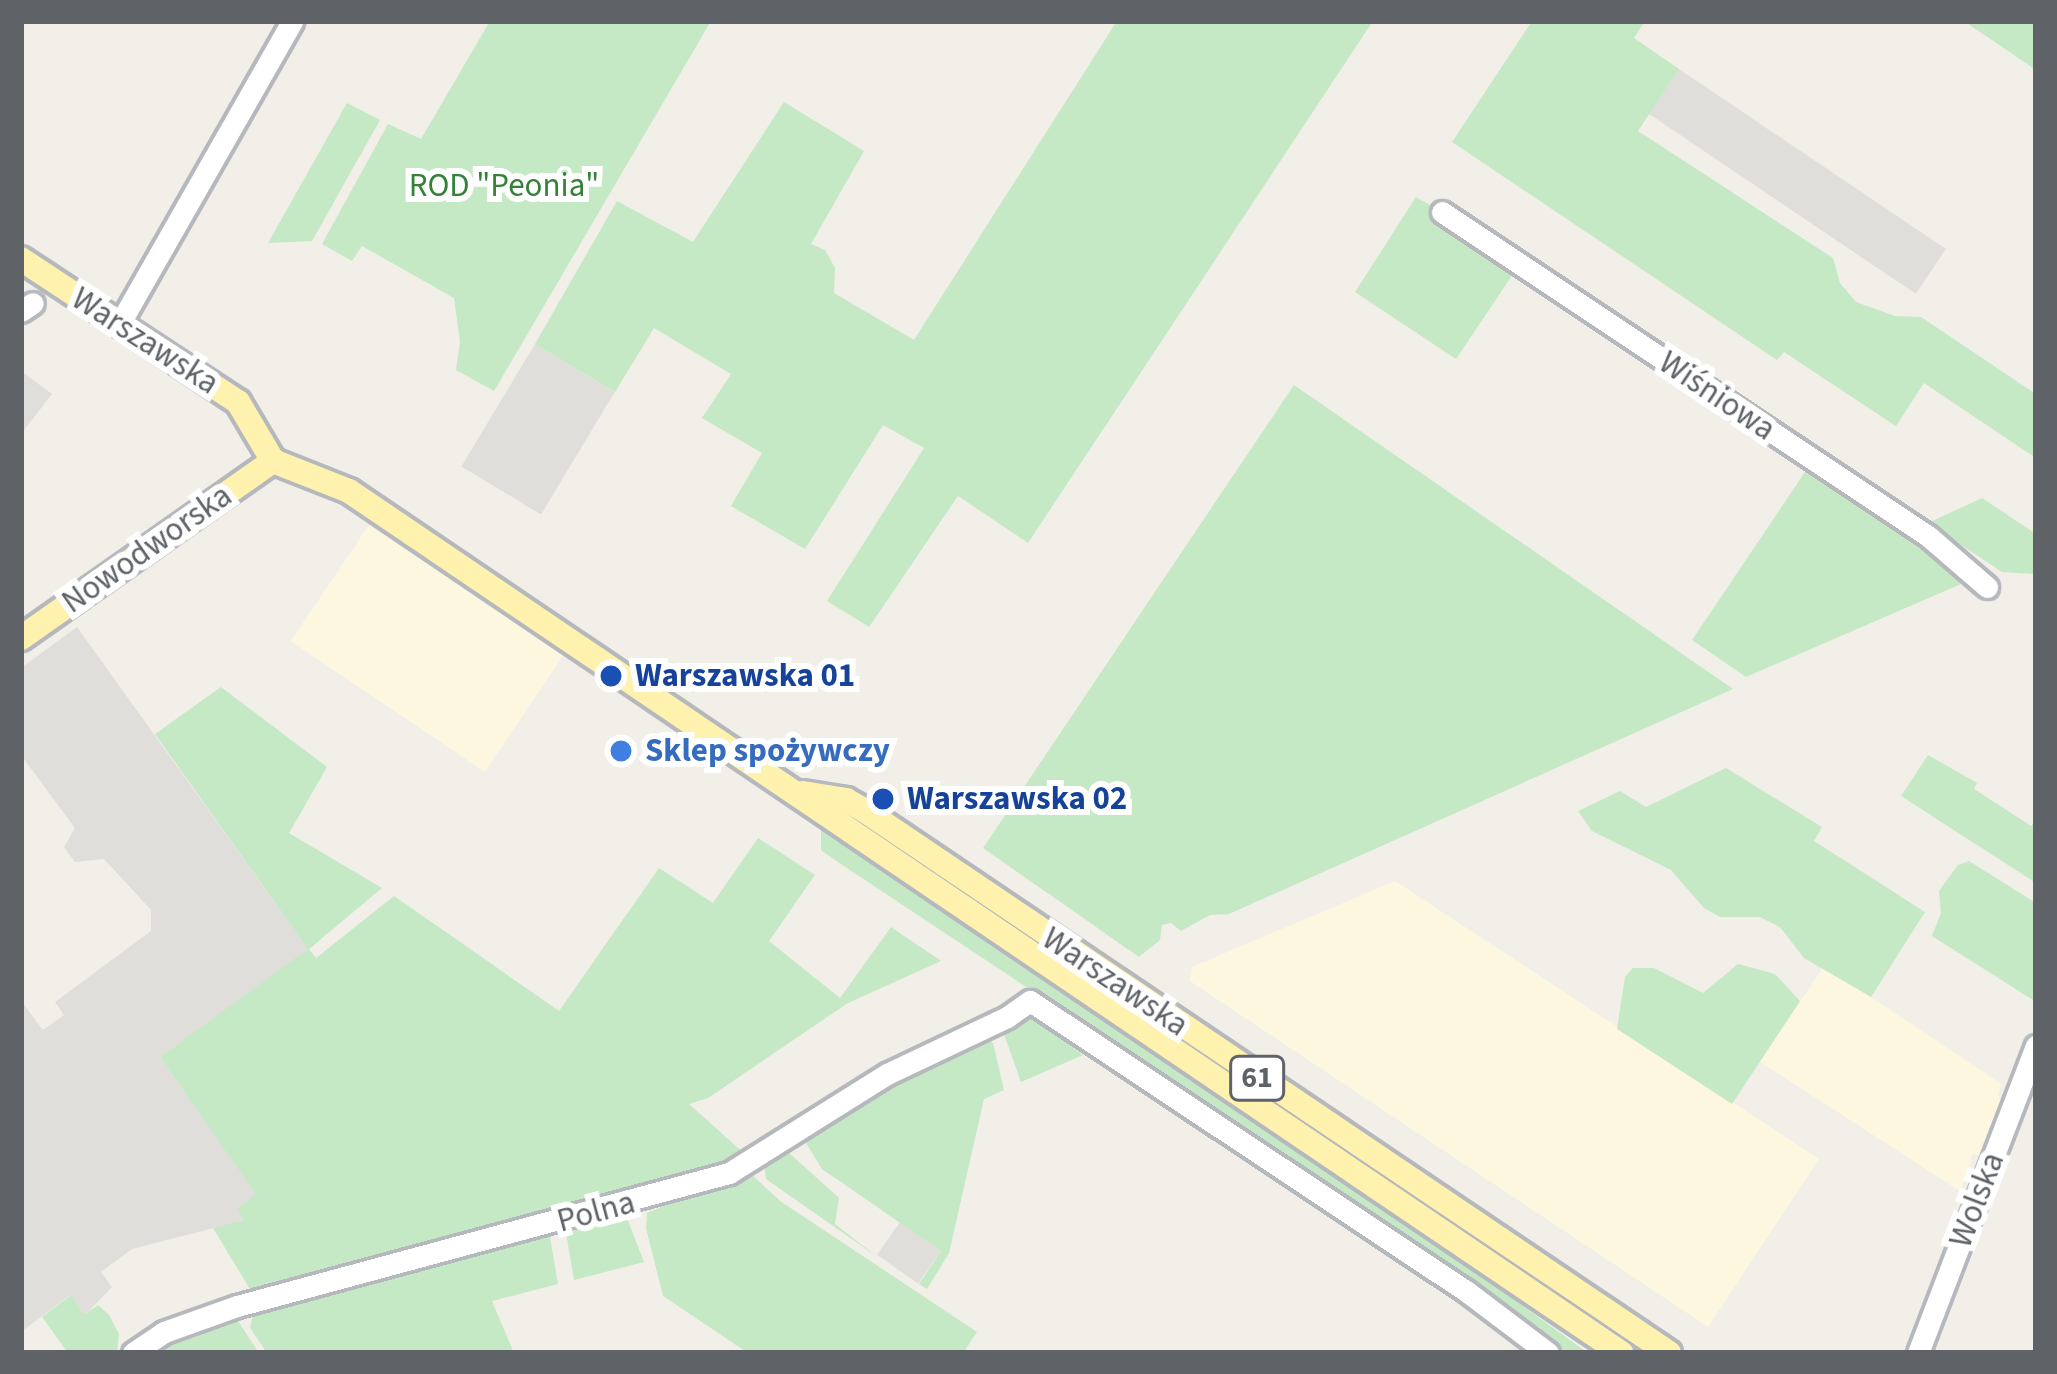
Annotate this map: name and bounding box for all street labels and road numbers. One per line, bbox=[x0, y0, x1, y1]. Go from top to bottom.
street label: Warszawska bbox=[64, 279, 226, 403]
street label: Wiśniowa bbox=[1651, 343, 1783, 449]
street label: Nowodworska bbox=[54, 476, 240, 622]
street label: Warszawska bbox=[1035, 919, 1195, 1045]
road number: 61 bbox=[1227, 1054, 1287, 1102]
street label: Wolska bbox=[1941, 1147, 2013, 1253]
street label: Polna bbox=[553, 1183, 639, 1241]

